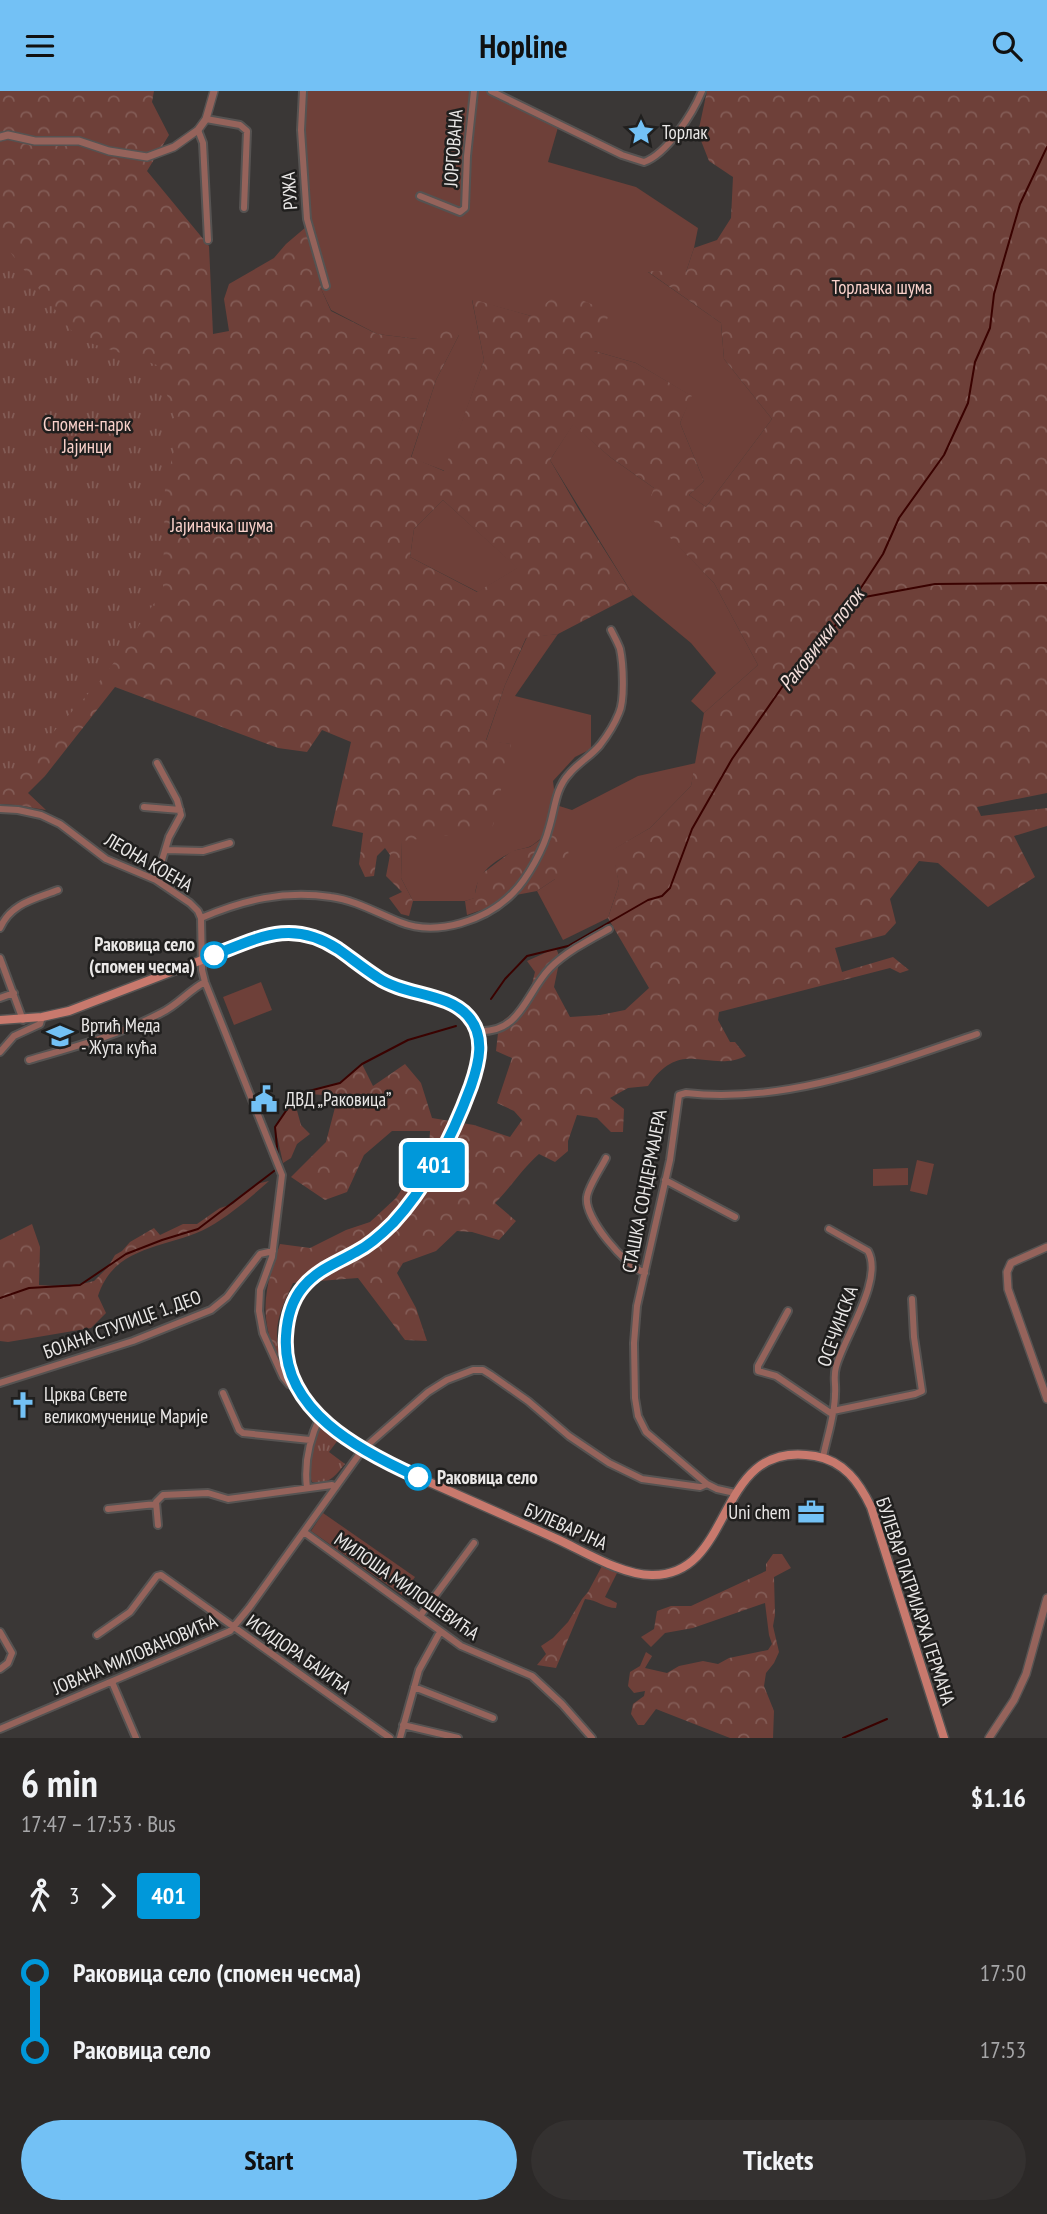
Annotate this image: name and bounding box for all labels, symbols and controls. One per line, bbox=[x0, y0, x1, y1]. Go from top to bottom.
text: Hopline bbox=[479, 25, 568, 67]
icon: menu bbox=[21, 27, 59, 65]
icon: search bbox=[988, 27, 1026, 65]
street label: ЈОРГОВАНА bbox=[438, 108, 468, 189]
place icon: Торлак bbox=[626, 117, 656, 147]
place label: Торлак bbox=[662, 120, 708, 144]
street label: РУЖА bbox=[276, 171, 302, 211]
park label: Торлачка шума bbox=[832, 275, 932, 299]
park label: Спомен-парк Јајинци bbox=[43, 412, 132, 458]
park label: Јајиначка шума bbox=[170, 513, 273, 537]
water label: Раковички поток bbox=[772, 580, 871, 696]
street label: ЛЕОНА КОЕНА bbox=[100, 827, 197, 897]
place label: Раковица село (спомен чесма) bbox=[89, 932, 195, 978]
marker: Раковица село (спомен чесма) bbox=[201, 942, 227, 968]
place label: Вртић Меда - Жута кућа bbox=[81, 1013, 160, 1059]
school or university icon: Вртић Меда - Жута кућа bbox=[45, 1021, 75, 1051]
public building icon: ДВД „Раковица” bbox=[249, 1084, 279, 1114]
place label: ДВД „Раковица” bbox=[285, 1087, 392, 1111]
street label: СТАШКА СОНДЕРМАЈЕРА bbox=[616, 1107, 672, 1275]
line badge: 401 bbox=[394, 1142, 474, 1188]
text: 401 bbox=[417, 1149, 451, 1180]
street label: ОСЕЧИНСКА bbox=[811, 1282, 863, 1370]
street label: БОЈАНА СТУПИЦЕ 1. ДЕО bbox=[40, 1284, 204, 1364]
place label: Црква Свете великомученице Марије bbox=[44, 1382, 208, 1428]
church icon: Црква Свете великомученице Марије bbox=[8, 1390, 38, 1420]
marker: Раковица село bbox=[405, 1464, 431, 1490]
place label: Раковица село bbox=[437, 1465, 538, 1489]
street label: БУЛЕВАР ПАТРИЈАРХА ГЕРМАНА bbox=[871, 1494, 961, 1708]
street label: БУЛЕВАР ЈНА bbox=[521, 1497, 611, 1555]
office icon: Uni chem bbox=[796, 1497, 826, 1527]
place label: Uni chem bbox=[728, 1500, 790, 1524]
street label: МИЛОША МИЛОШЕВИЋА bbox=[330, 1527, 484, 1645]
street label: ЈОВАНА МИЛОВАНОВИЋА bbox=[48, 1609, 221, 1700]
street label: ИСИДОРА БАЈИЋА bbox=[242, 1609, 356, 1699]
text: 6 min bbox=[21, 1758, 98, 1807]
text: $1.16 bbox=[971, 1781, 1026, 1814]
text: 17:47 – 17:53 · Bus bbox=[21, 1809, 176, 1838]
icon: walk bbox=[21, 1877, 59, 1915]
icon: forward bbox=[89, 1877, 127, 1915]
text: 401 bbox=[151, 1880, 186, 1911]
text: 3 bbox=[69, 1881, 79, 1910]
text: Раковица село (спомен чесма) bbox=[73, 1956, 361, 1989]
text: 17:50 bbox=[980, 1958, 1026, 1987]
text: Раковица село bbox=[73, 2033, 211, 2066]
text: 17:53 bbox=[980, 2035, 1026, 2064]
button: Start bbox=[21, 2120, 517, 2200]
button: Tickets bbox=[531, 2120, 1026, 2200]

